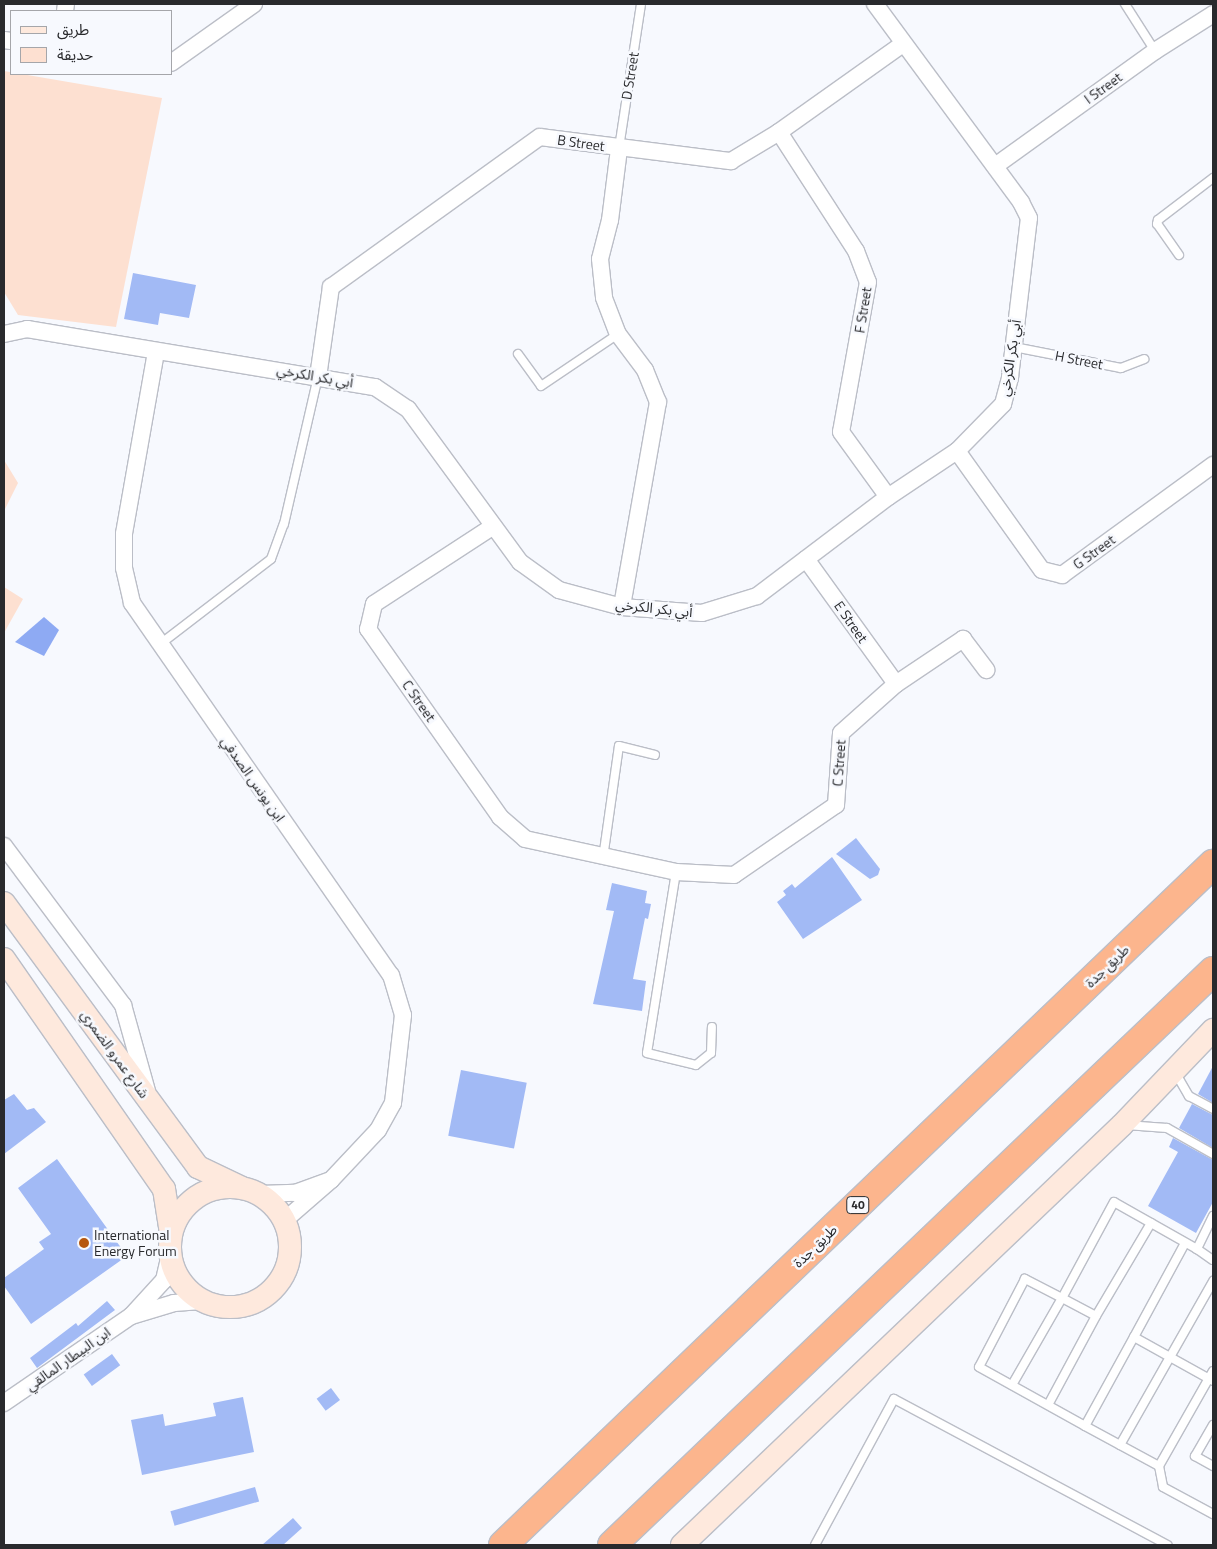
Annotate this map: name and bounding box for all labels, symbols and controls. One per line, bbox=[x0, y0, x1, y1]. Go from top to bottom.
legend bbox=[10, 10, 172, 75]
text: طريق bbox=[57, 18, 89, 41]
text: حديقة bbox=[57, 43, 93, 66]
street label: D Street bbox=[618, 51, 642, 101]
street label: I Street bbox=[1081, 69, 1125, 107]
street label: B Street bbox=[556, 131, 606, 155]
street label: F Street bbox=[851, 286, 875, 334]
street label: أبي بكر الكرخي bbox=[996, 318, 1024, 398]
street label: H Street bbox=[1054, 347, 1104, 373]
street label: أبي بكر الكرخي bbox=[275, 361, 355, 391]
street label: G Street bbox=[1070, 531, 1118, 573]
street label: أبي بكر الكرخي bbox=[615, 596, 693, 620]
street label: E Street bbox=[831, 598, 871, 646]
street label: C Street bbox=[399, 677, 439, 725]
street label: ابن يونس الصدفي bbox=[217, 733, 289, 825]
street label: C Street bbox=[829, 739, 849, 787]
street label: طريق جدة bbox=[1082, 941, 1132, 991]
street label: شارع عمرو الضمري bbox=[77, 1007, 153, 1101]
road number: 40 bbox=[846, 1196, 870, 1214]
street label: طريق جدة bbox=[790, 1221, 840, 1271]
place label: International Energy Forum bbox=[94, 1227, 177, 1260]
marker: International Energy Forum bbox=[78, 1237, 90, 1249]
street label: ابن البيطار المالقي bbox=[22, 1324, 114, 1394]

